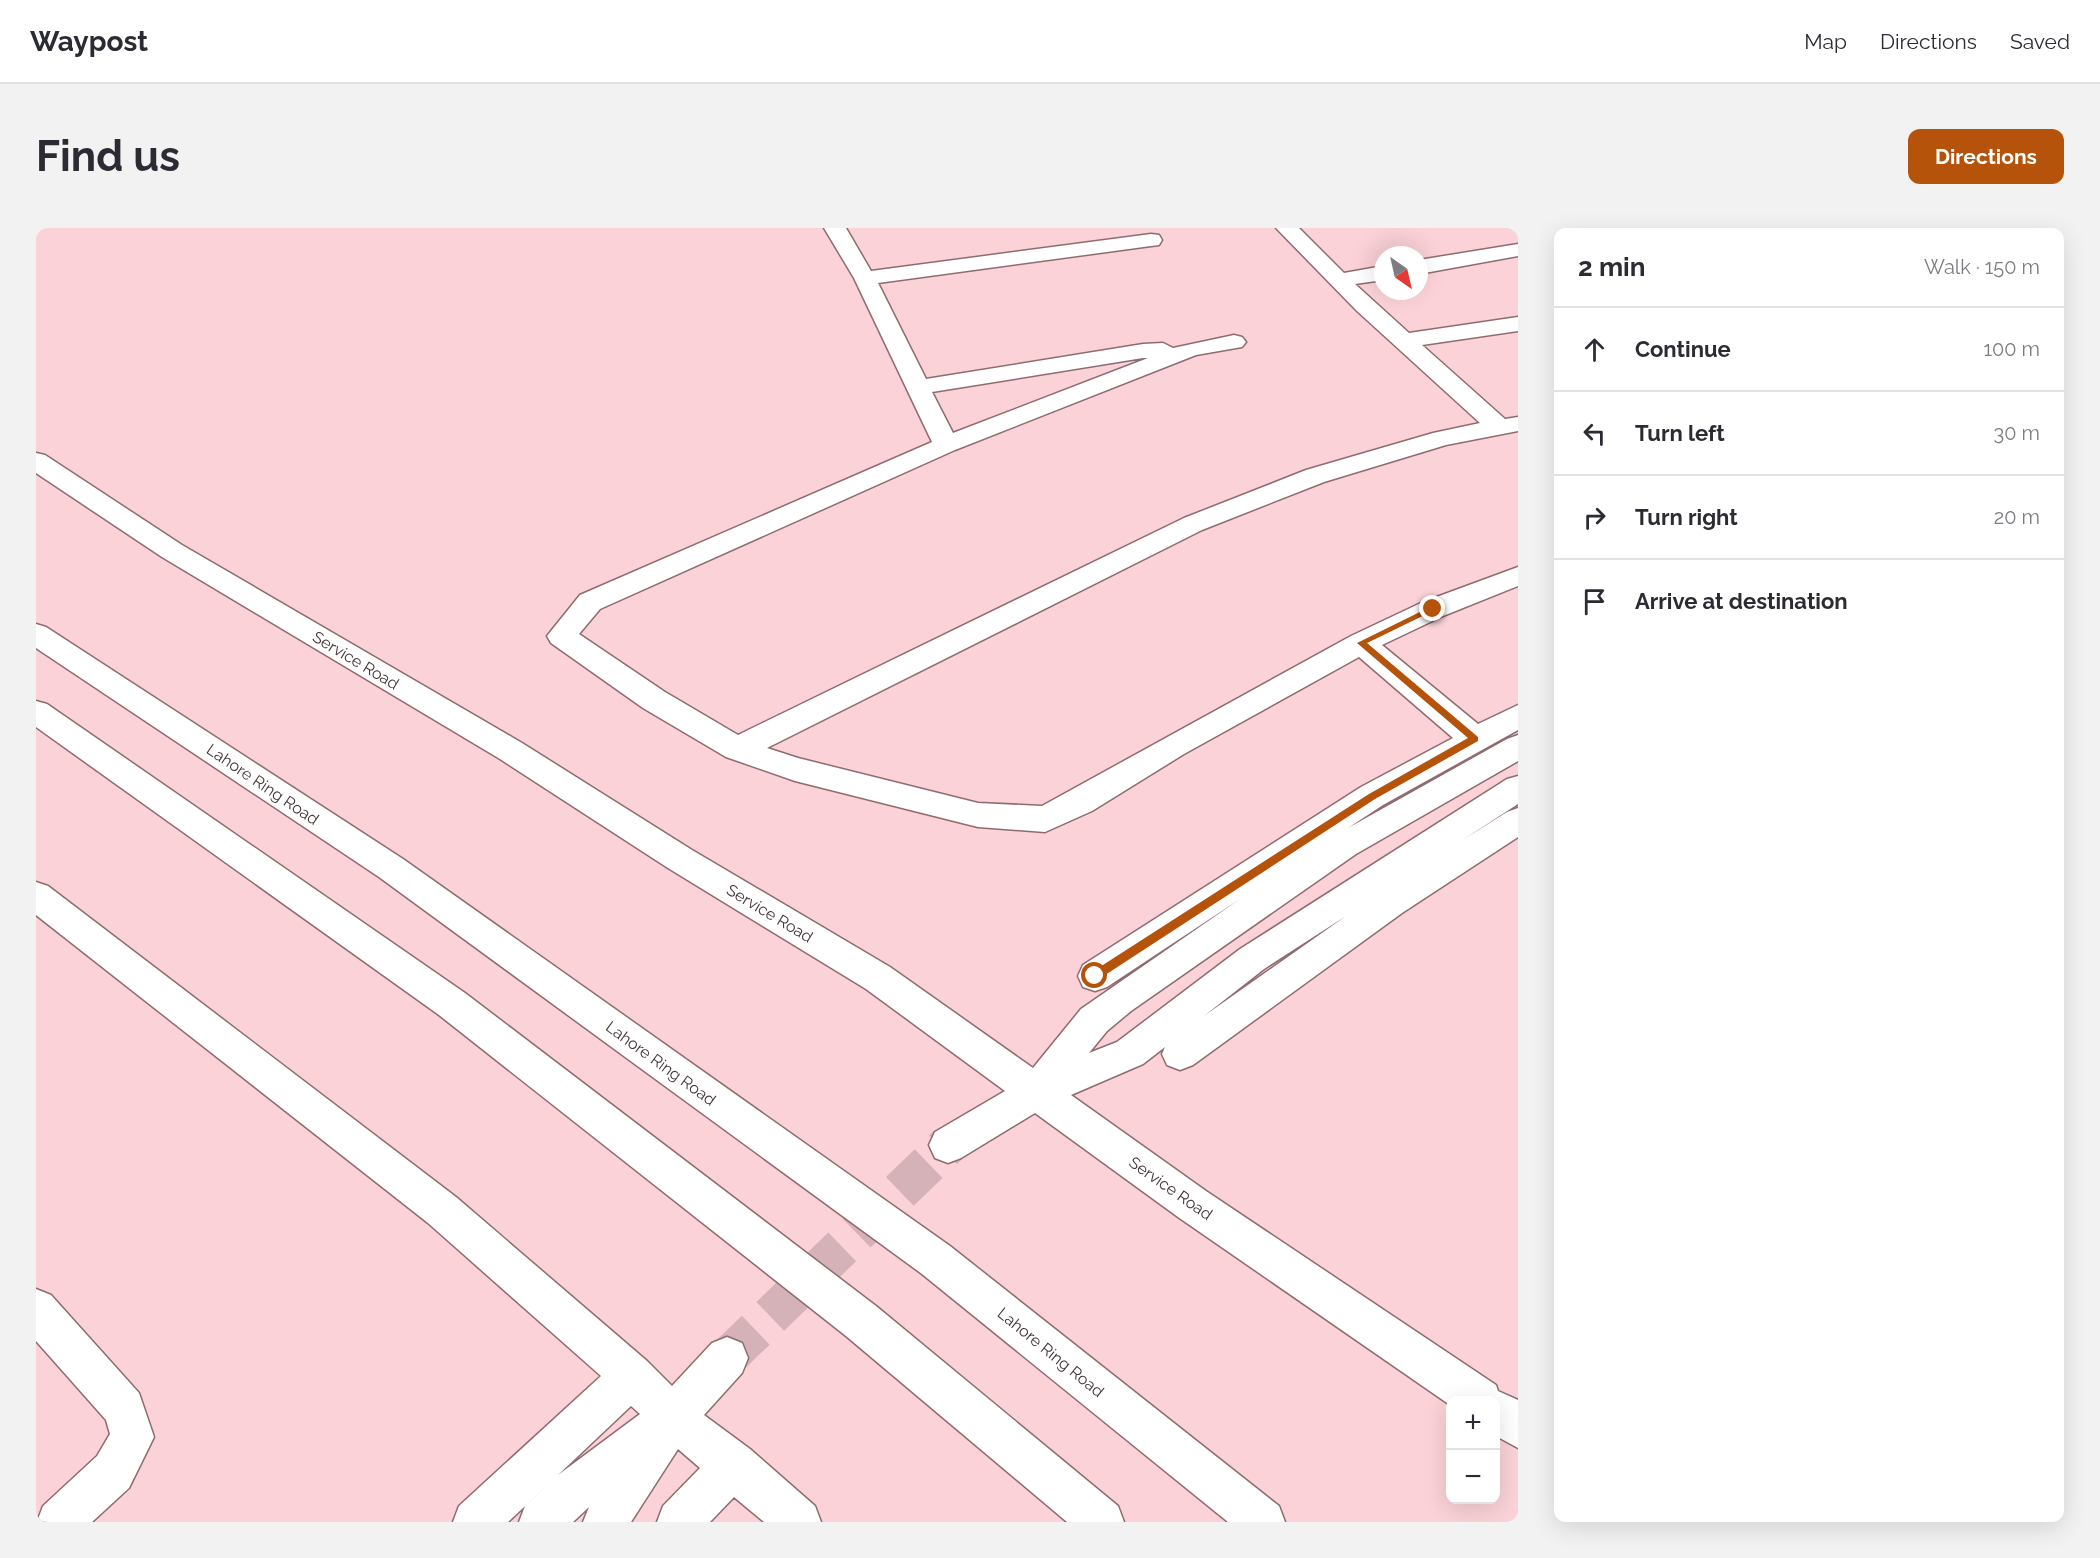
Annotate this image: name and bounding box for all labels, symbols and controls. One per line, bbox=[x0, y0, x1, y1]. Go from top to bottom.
text: Waypost bbox=[30, 25, 148, 58]
text: Map bbox=[1804, 29, 1847, 54]
text: Directions bbox=[1880, 29, 1977, 54]
text: Saved bbox=[2010, 29, 2070, 54]
button: Directions bbox=[1908, 129, 2064, 184]
text: Find us bbox=[36, 132, 180, 181]
north arrow bbox=[1374, 246, 1428, 300]
text: 2 min bbox=[1578, 252, 1645, 282]
text: Walk · 150 m bbox=[1924, 255, 2040, 279]
icon: ahead bbox=[1578, 333, 1611, 366]
text: Continue bbox=[1635, 336, 1731, 362]
text: 100 m bbox=[1983, 337, 2040, 361]
icon: left bbox=[1578, 417, 1611, 450]
text: Turn left bbox=[1635, 420, 1725, 446]
text: 30 m bbox=[1994, 421, 2040, 445]
icon: right bbox=[1578, 501, 1611, 534]
text: Turn right bbox=[1635, 504, 1738, 530]
text: 20 m bbox=[1994, 505, 2040, 529]
icon: arrive bbox=[1578, 585, 1611, 618]
text: Arrive at destination bbox=[1635, 588, 1848, 614]
route end bbox=[1419, 595, 1445, 621]
street label: Service Road bbox=[309, 627, 402, 694]
street label: Lahore Ring Road bbox=[203, 740, 322, 829]
street label: Service Road bbox=[723, 880, 816, 947]
route start bbox=[1081, 962, 1107, 988]
street label: Lahore Ring Road bbox=[602, 1017, 719, 1110]
street label: Service Road bbox=[1125, 1153, 1216, 1224]
street label: Lahore Ring Road bbox=[994, 1304, 1108, 1401]
map controls bbox=[1446, 1396, 1500, 1504]
button: + bbox=[1446, 1396, 1500, 1450]
button: − bbox=[1446, 1450, 1500, 1504]

